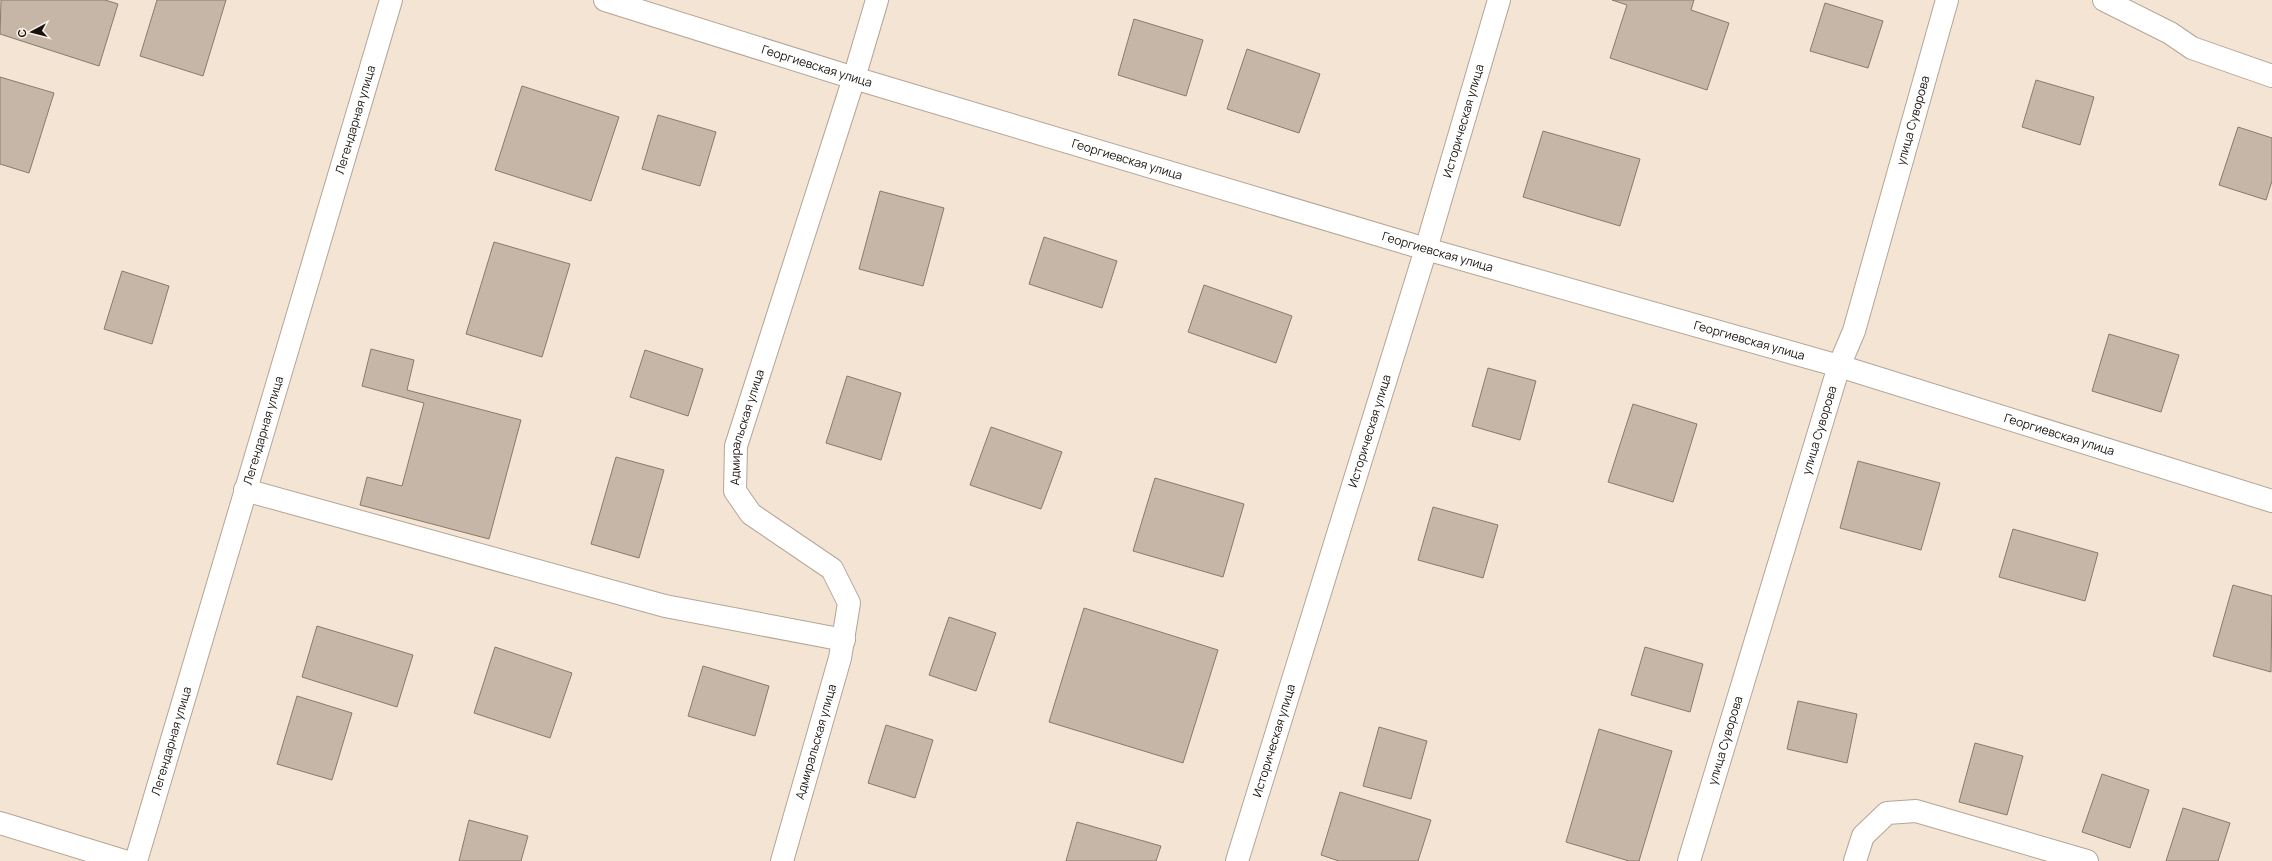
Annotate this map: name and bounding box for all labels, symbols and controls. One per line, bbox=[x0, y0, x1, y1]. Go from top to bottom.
north arrow bbox=[12, 12, 52, 52]
text: С bbox=[14, 28, 30, 38]
street label: Георгиевская улица bbox=[760, 41, 874, 91]
street label: Историческая улица bbox=[1438, 62, 1488, 180]
street label: Легендарная улица bbox=[331, 63, 379, 176]
street label: улица Суворова bbox=[1892, 74, 1933, 167]
street label: Георгиевская улица bbox=[1070, 135, 1185, 184]
street label: Георгиевская улица bbox=[1380, 227, 1495, 276]
street label: Георгиевская улица bbox=[1692, 316, 1807, 364]
street label: Адмиральская улица bbox=[726, 367, 768, 486]
street label: Историческая улица bbox=[1344, 372, 1395, 490]
street label: Легендарная улица bbox=[239, 374, 287, 487]
street label: улица Суворова bbox=[1798, 384, 1841, 477]
street label: Георгиевская улица bbox=[2002, 409, 2117, 459]
street label: Адмиральская улица bbox=[791, 682, 840, 801]
street label: Историческая улица bbox=[1248, 682, 1299, 799]
street label: Легендарная улица bbox=[147, 684, 195, 798]
street label: улица Суворова bbox=[1704, 694, 1747, 787]

